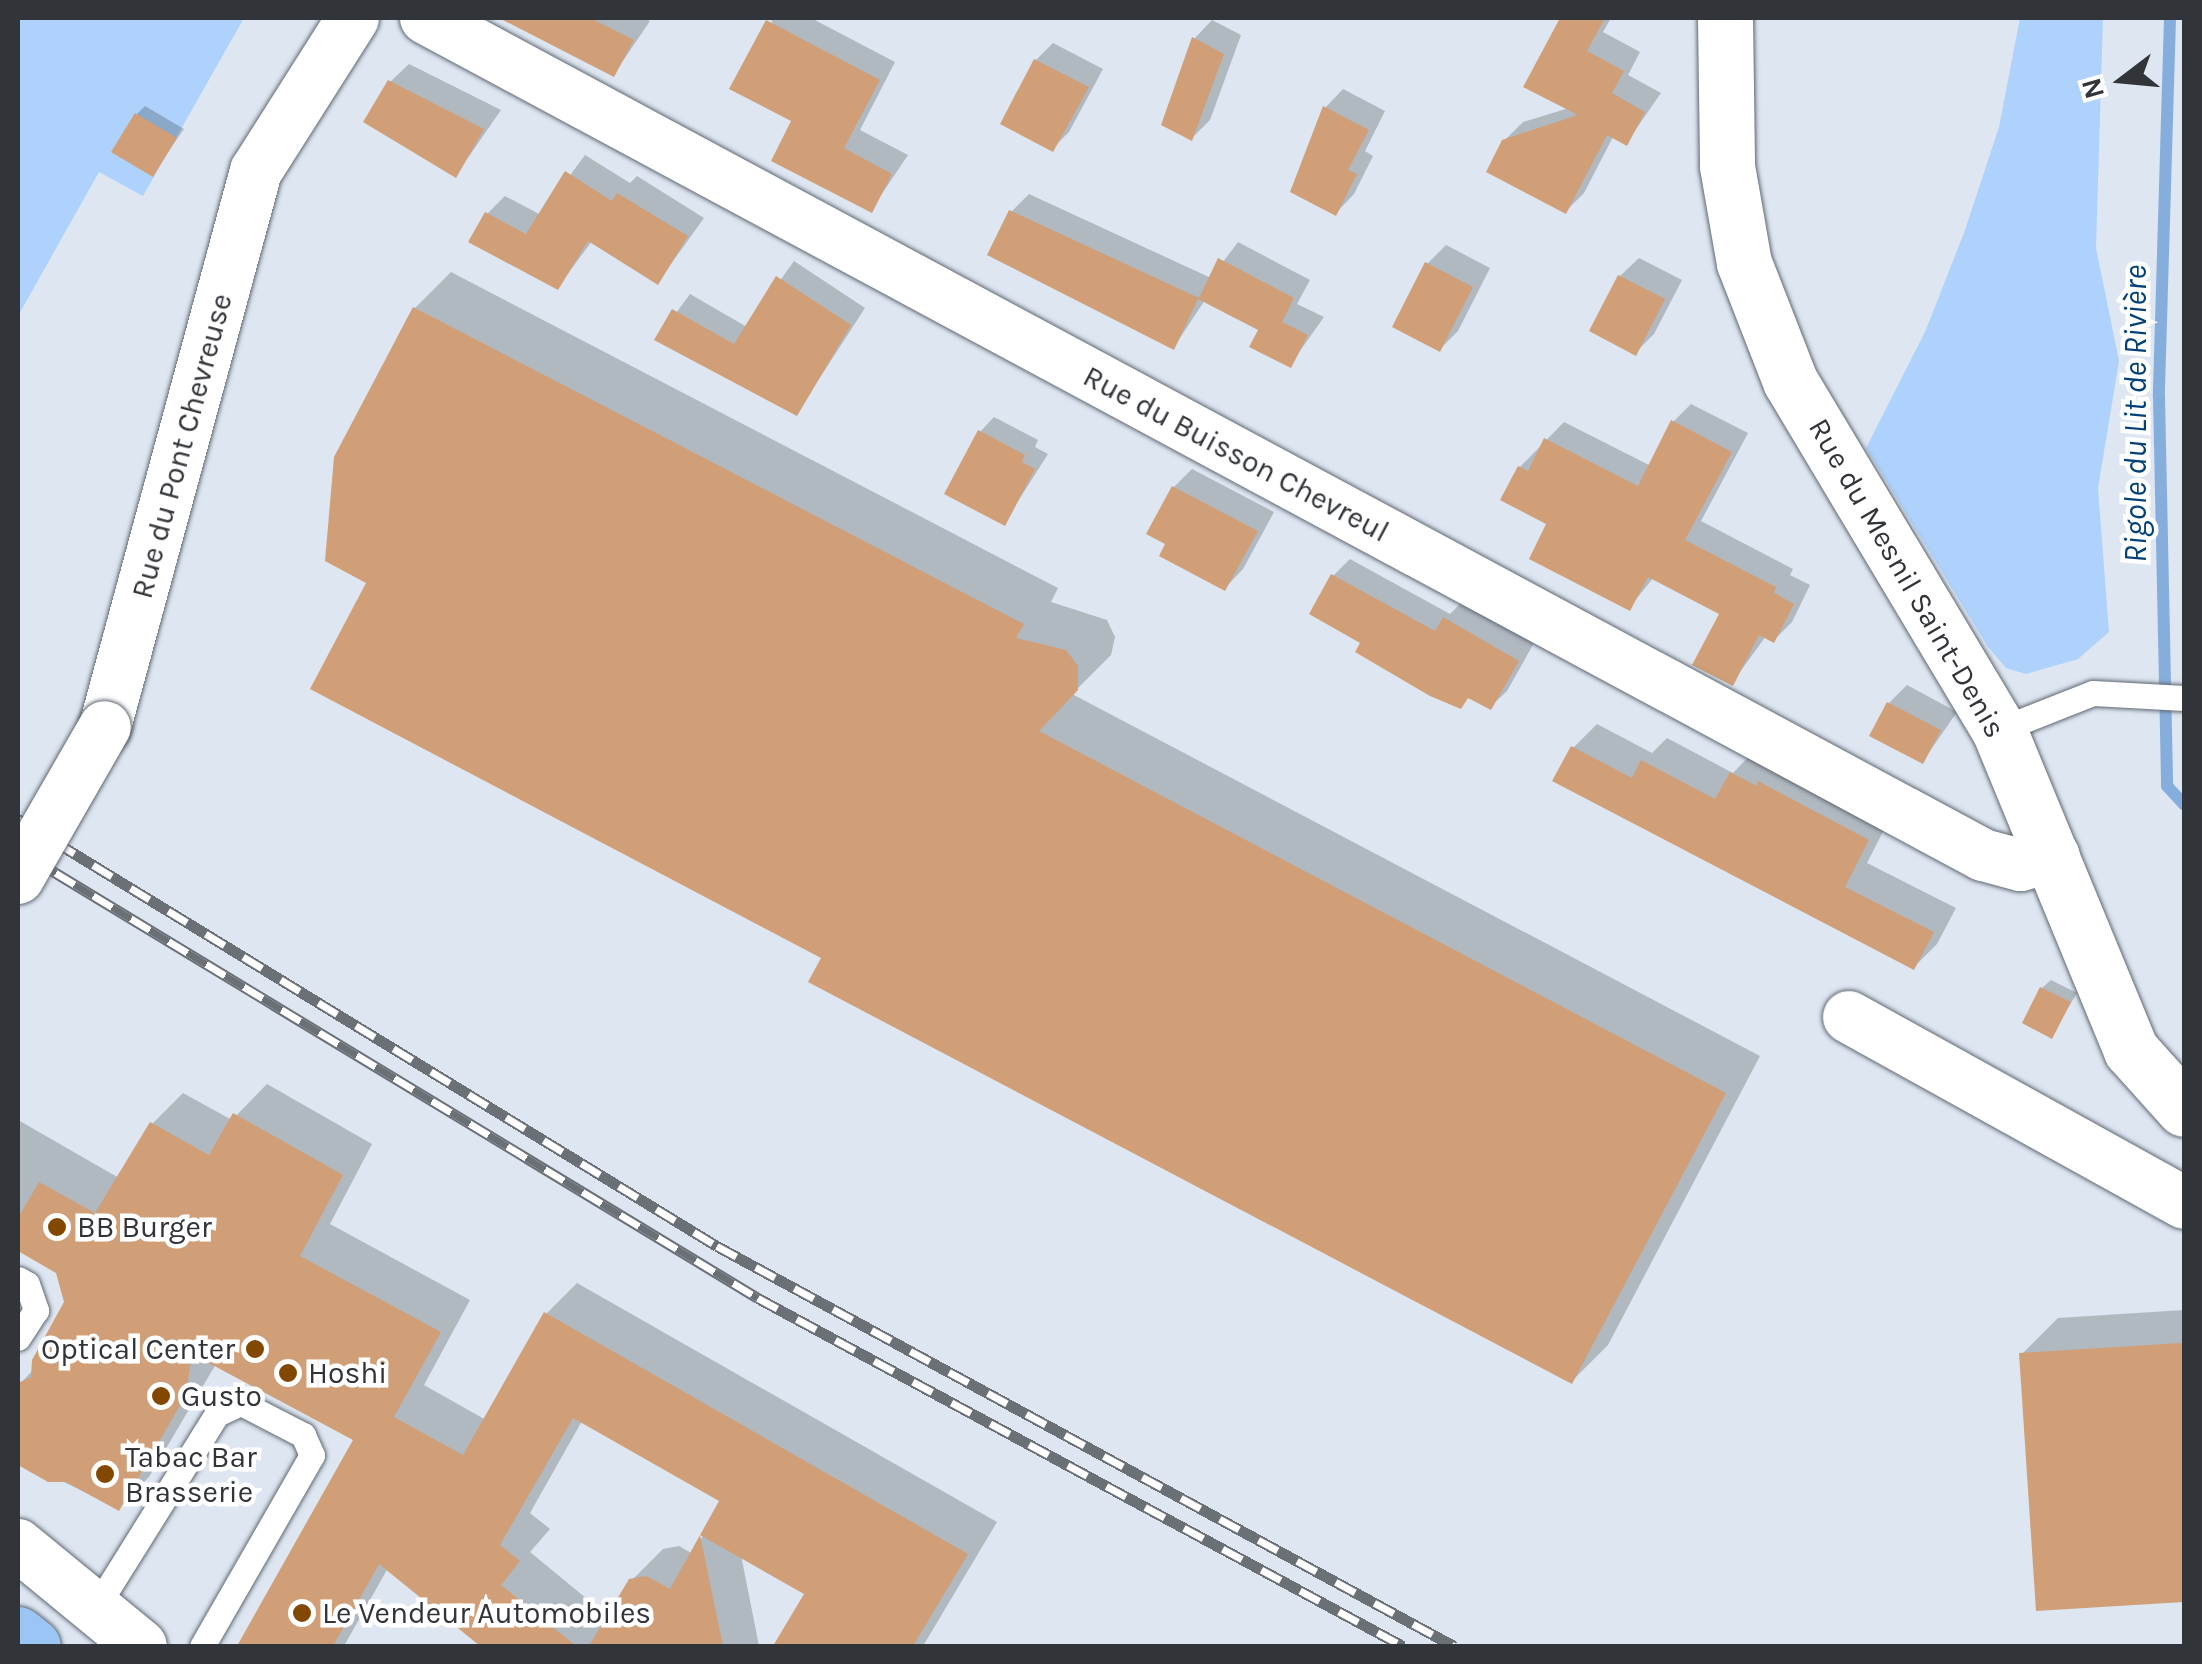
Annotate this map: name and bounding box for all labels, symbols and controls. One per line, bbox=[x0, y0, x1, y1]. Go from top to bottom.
north arrow bbox=[2072, 30, 2172, 130]
text: N bbox=[2074, 74, 2111, 103]
water label: Rigole du Lit de Rivière bbox=[2117, 265, 2155, 563]
street label: Rue du Pont Chevreuse bbox=[124, 290, 240, 602]
street label: Rue du Buisson Chevreul bbox=[1077, 358, 1395, 550]
street label: Rue du Mesnil Saint-Denis bbox=[1801, 412, 2013, 744]
place label: BB Burger bbox=[77, 1209, 212, 1245]
marker: BB Burger bbox=[46, 1216, 68, 1238]
place label: Optical Center bbox=[41, 1331, 235, 1367]
marker: Optical Center bbox=[244, 1338, 266, 1360]
place label: Hoshi bbox=[308, 1355, 387, 1391]
marker: Hoshi bbox=[277, 1362, 299, 1384]
place label: Gusto bbox=[181, 1378, 262, 1414]
marker: Gusto bbox=[150, 1385, 172, 1407]
place label: Tabac Bar Brasserie bbox=[125, 1439, 257, 1510]
marker: Tabac Bar Brasserie bbox=[94, 1463, 116, 1485]
place label: Le Vendeur Automobiles bbox=[322, 1595, 651, 1631]
marker: Le Vendeur Automobiles bbox=[291, 1602, 313, 1624]

